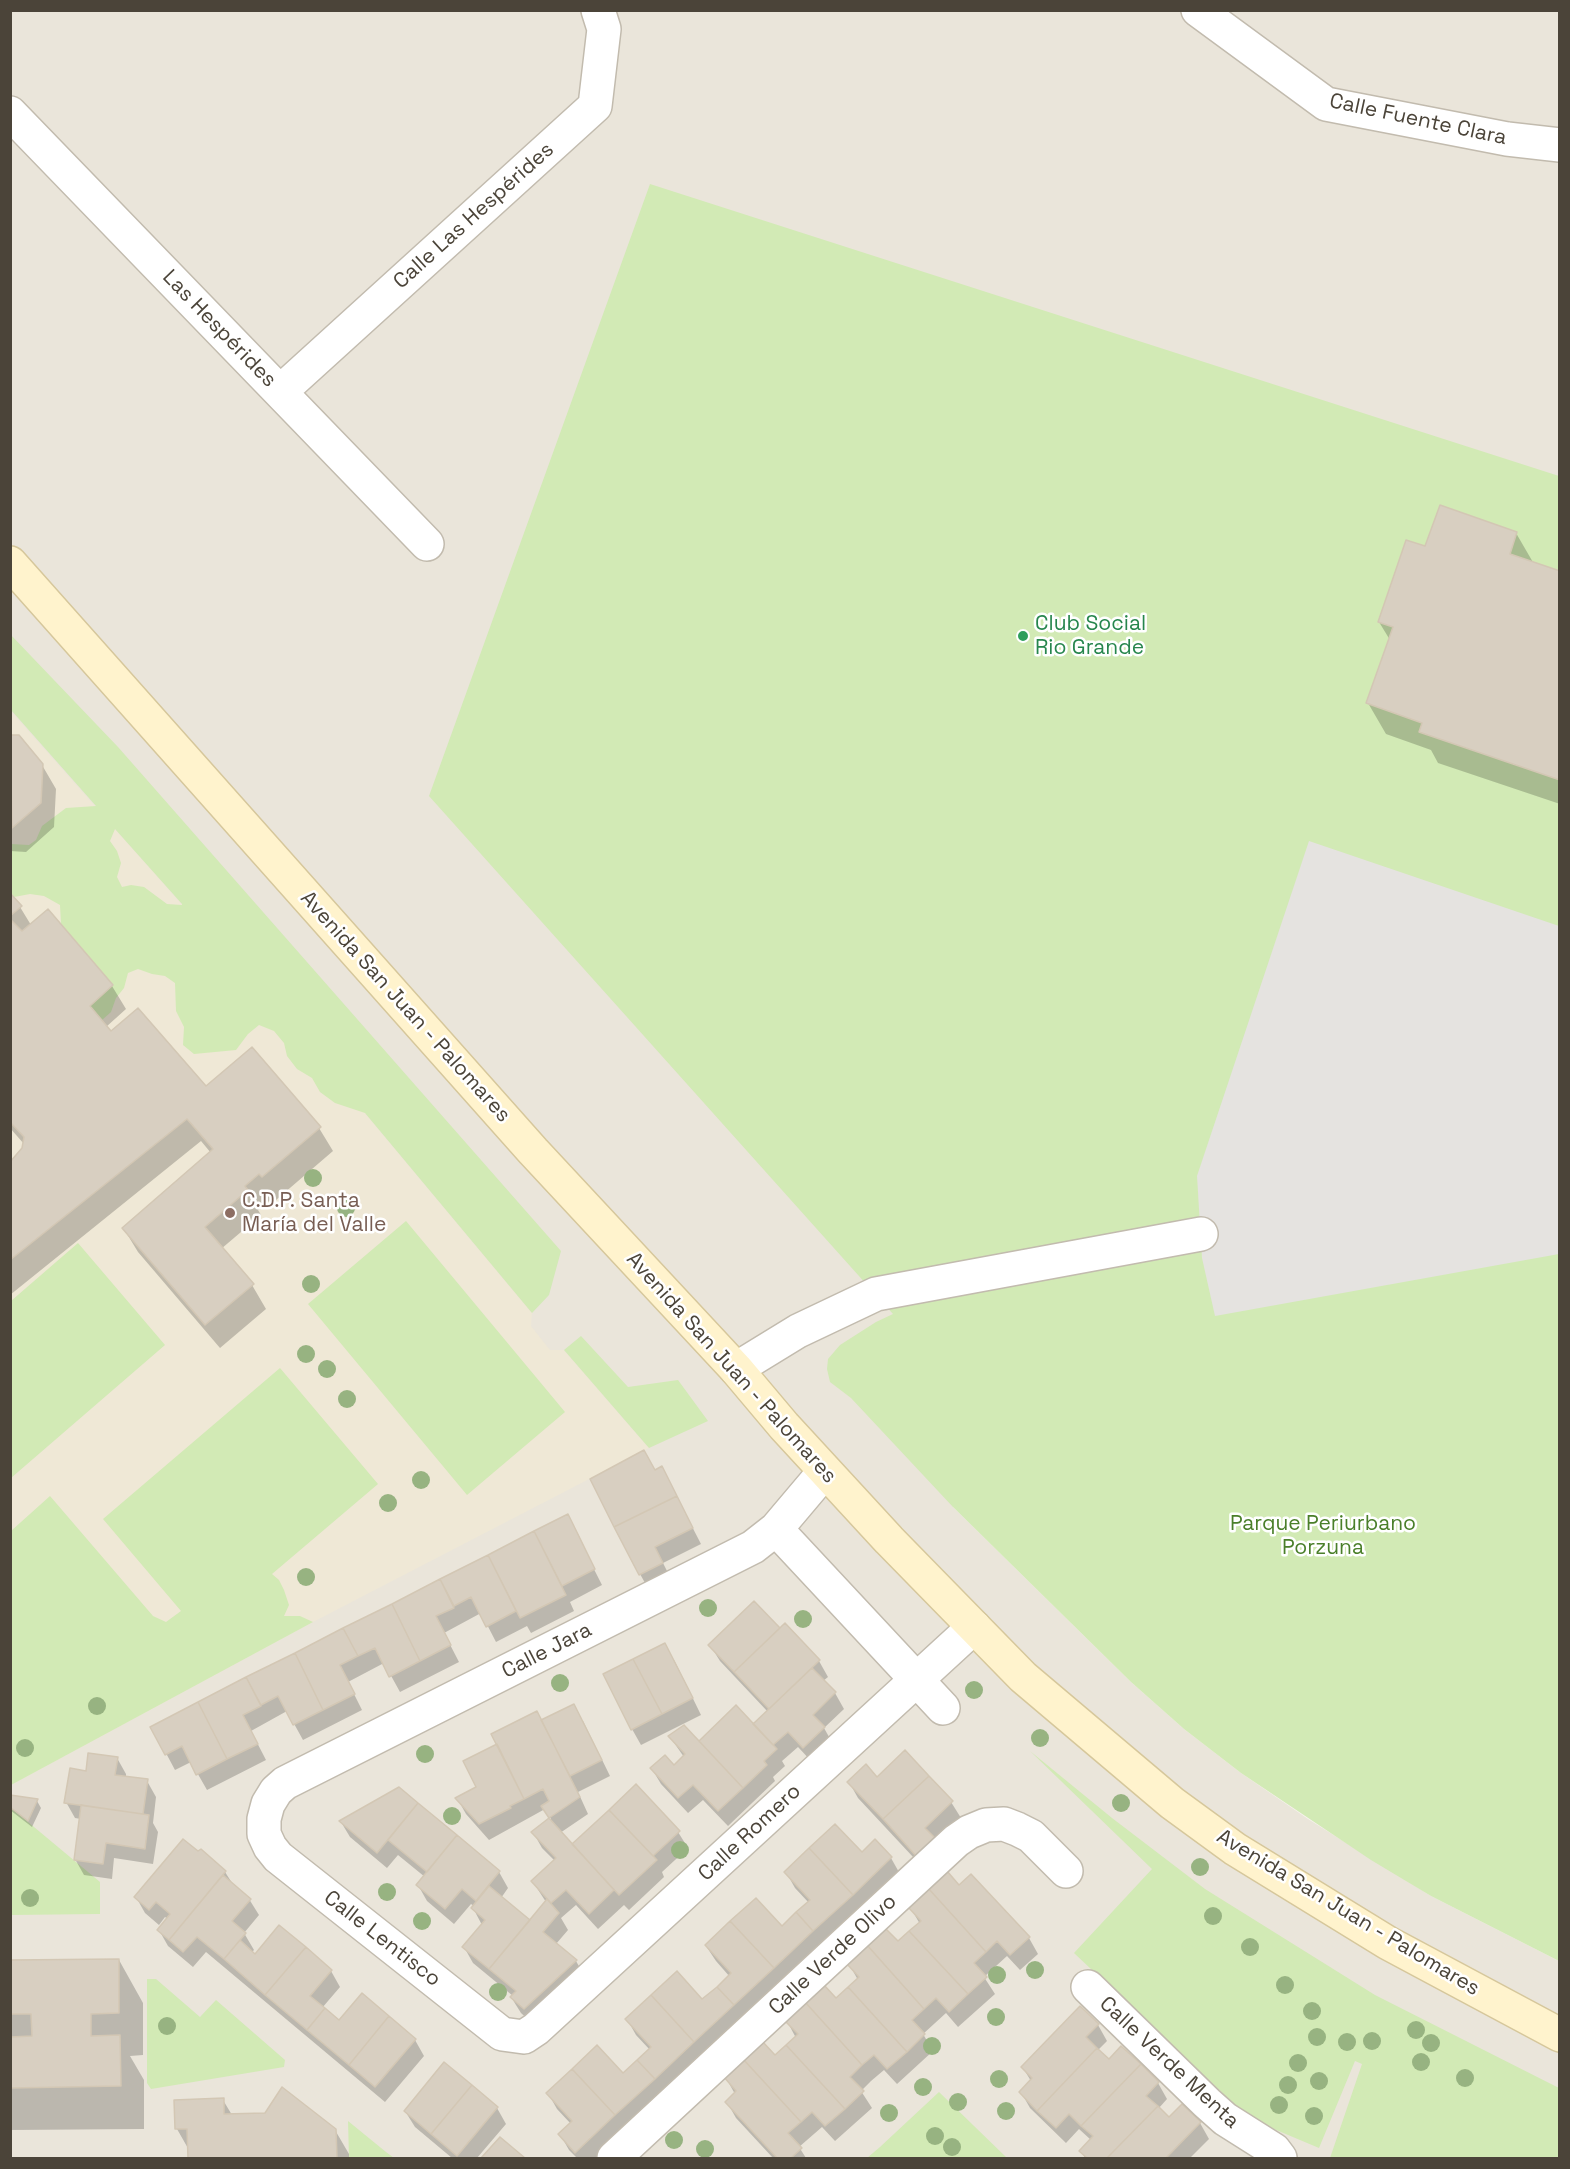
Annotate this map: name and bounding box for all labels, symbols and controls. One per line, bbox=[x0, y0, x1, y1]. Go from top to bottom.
street label: Calle Fuente Clara bbox=[1327, 89, 1509, 151]
street label: Calle Las Hespérides bbox=[389, 137, 559, 295]
street label: Las Hespérides bbox=[157, 265, 281, 393]
place label: Club Social Rio Grande bbox=[1035, 611, 1146, 661]
marker: Club Social Rio Grande bbox=[1016, 629, 1030, 643]
street label: Avenida San Juan - Palomares bbox=[295, 886, 515, 1128]
place label: C.D.P. Santa María del Valle bbox=[242, 1188, 386, 1238]
marker: C.D.P. Santa María del Valle bbox=[223, 1206, 237, 1220]
street label: Avenida San Juan - Palomares bbox=[621, 1247, 841, 1489]
park label: Parque Periurbano Porzuna bbox=[1230, 1511, 1416, 1561]
street label: Calle Jara bbox=[498, 1618, 596, 1684]
street label: Calle Romero bbox=[694, 1779, 806, 1887]
street label: Avenida San Juan - Palomares bbox=[1212, 1824, 1484, 2002]
street label: Calle Lentisco bbox=[318, 1886, 446, 1992]
street label: Calle Verde Olivo bbox=[764, 1889, 902, 2021]
street label: Calle Verde Menta bbox=[1094, 1992, 1244, 2134]

